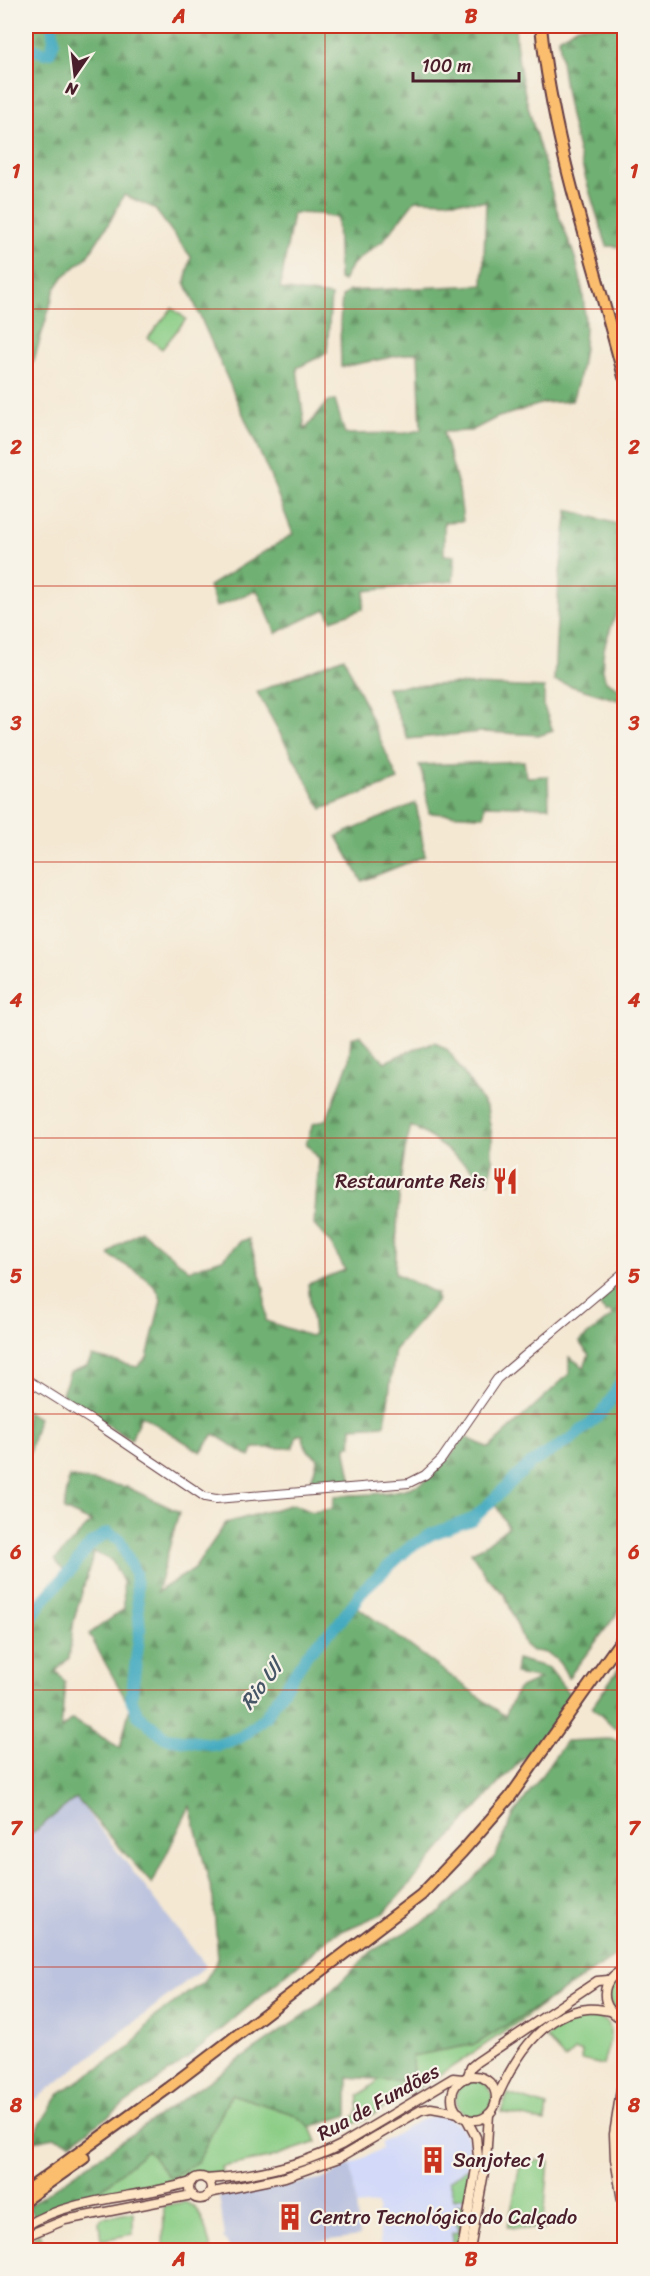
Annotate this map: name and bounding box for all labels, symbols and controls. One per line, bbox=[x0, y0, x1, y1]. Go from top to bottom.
text: A bbox=[171, 0, 186, 34]
text: B bbox=[465, 0, 478, 34]
north arrow bbox=[45, 45, 105, 105]
scale bar bbox=[413, 45, 520, 83]
text: 100 m bbox=[422, 50, 471, 82]
text: N bbox=[62, 73, 81, 105]
text: 1 bbox=[12, 154, 21, 189]
text: 1 bbox=[630, 154, 639, 189]
text: 2 bbox=[9, 430, 22, 465]
text: 2 bbox=[627, 430, 640, 465]
text: 3 bbox=[10, 706, 22, 741]
text: 3 bbox=[628, 706, 640, 741]
text: 4 bbox=[9, 983, 23, 1018]
text: 4 bbox=[627, 983, 641, 1018]
place label: Restaurante Reis bbox=[335, 1164, 486, 1199]
restaurant icon: Restaurante Reis bbox=[490, 1166, 520, 1196]
text: 5 bbox=[10, 1259, 22, 1294]
text: 5 bbox=[628, 1259, 640, 1294]
text: 6 bbox=[9, 1535, 22, 1570]
text: 6 bbox=[627, 1535, 640, 1570]
water label: Rio Ul bbox=[229, 1648, 296, 1718]
text: 7 bbox=[10, 1811, 23, 1846]
text: 7 bbox=[628, 1811, 641, 1846]
street label: Rua de Fundões bbox=[310, 2054, 447, 2151]
text: 8 bbox=[9, 2088, 23, 2123]
text: 8 bbox=[627, 2088, 641, 2123]
place label: Sanjotec 1 bbox=[453, 2143, 545, 2178]
building icon: Sanjotec 1 bbox=[418, 2145, 448, 2175]
place label: Centro Tecnológico do Calçado bbox=[310, 2200, 577, 2235]
building icon: Centro Tecnológico do Calçado bbox=[275, 2202, 305, 2232]
text: A bbox=[171, 2242, 186, 2276]
text: B bbox=[465, 2242, 478, 2276]

